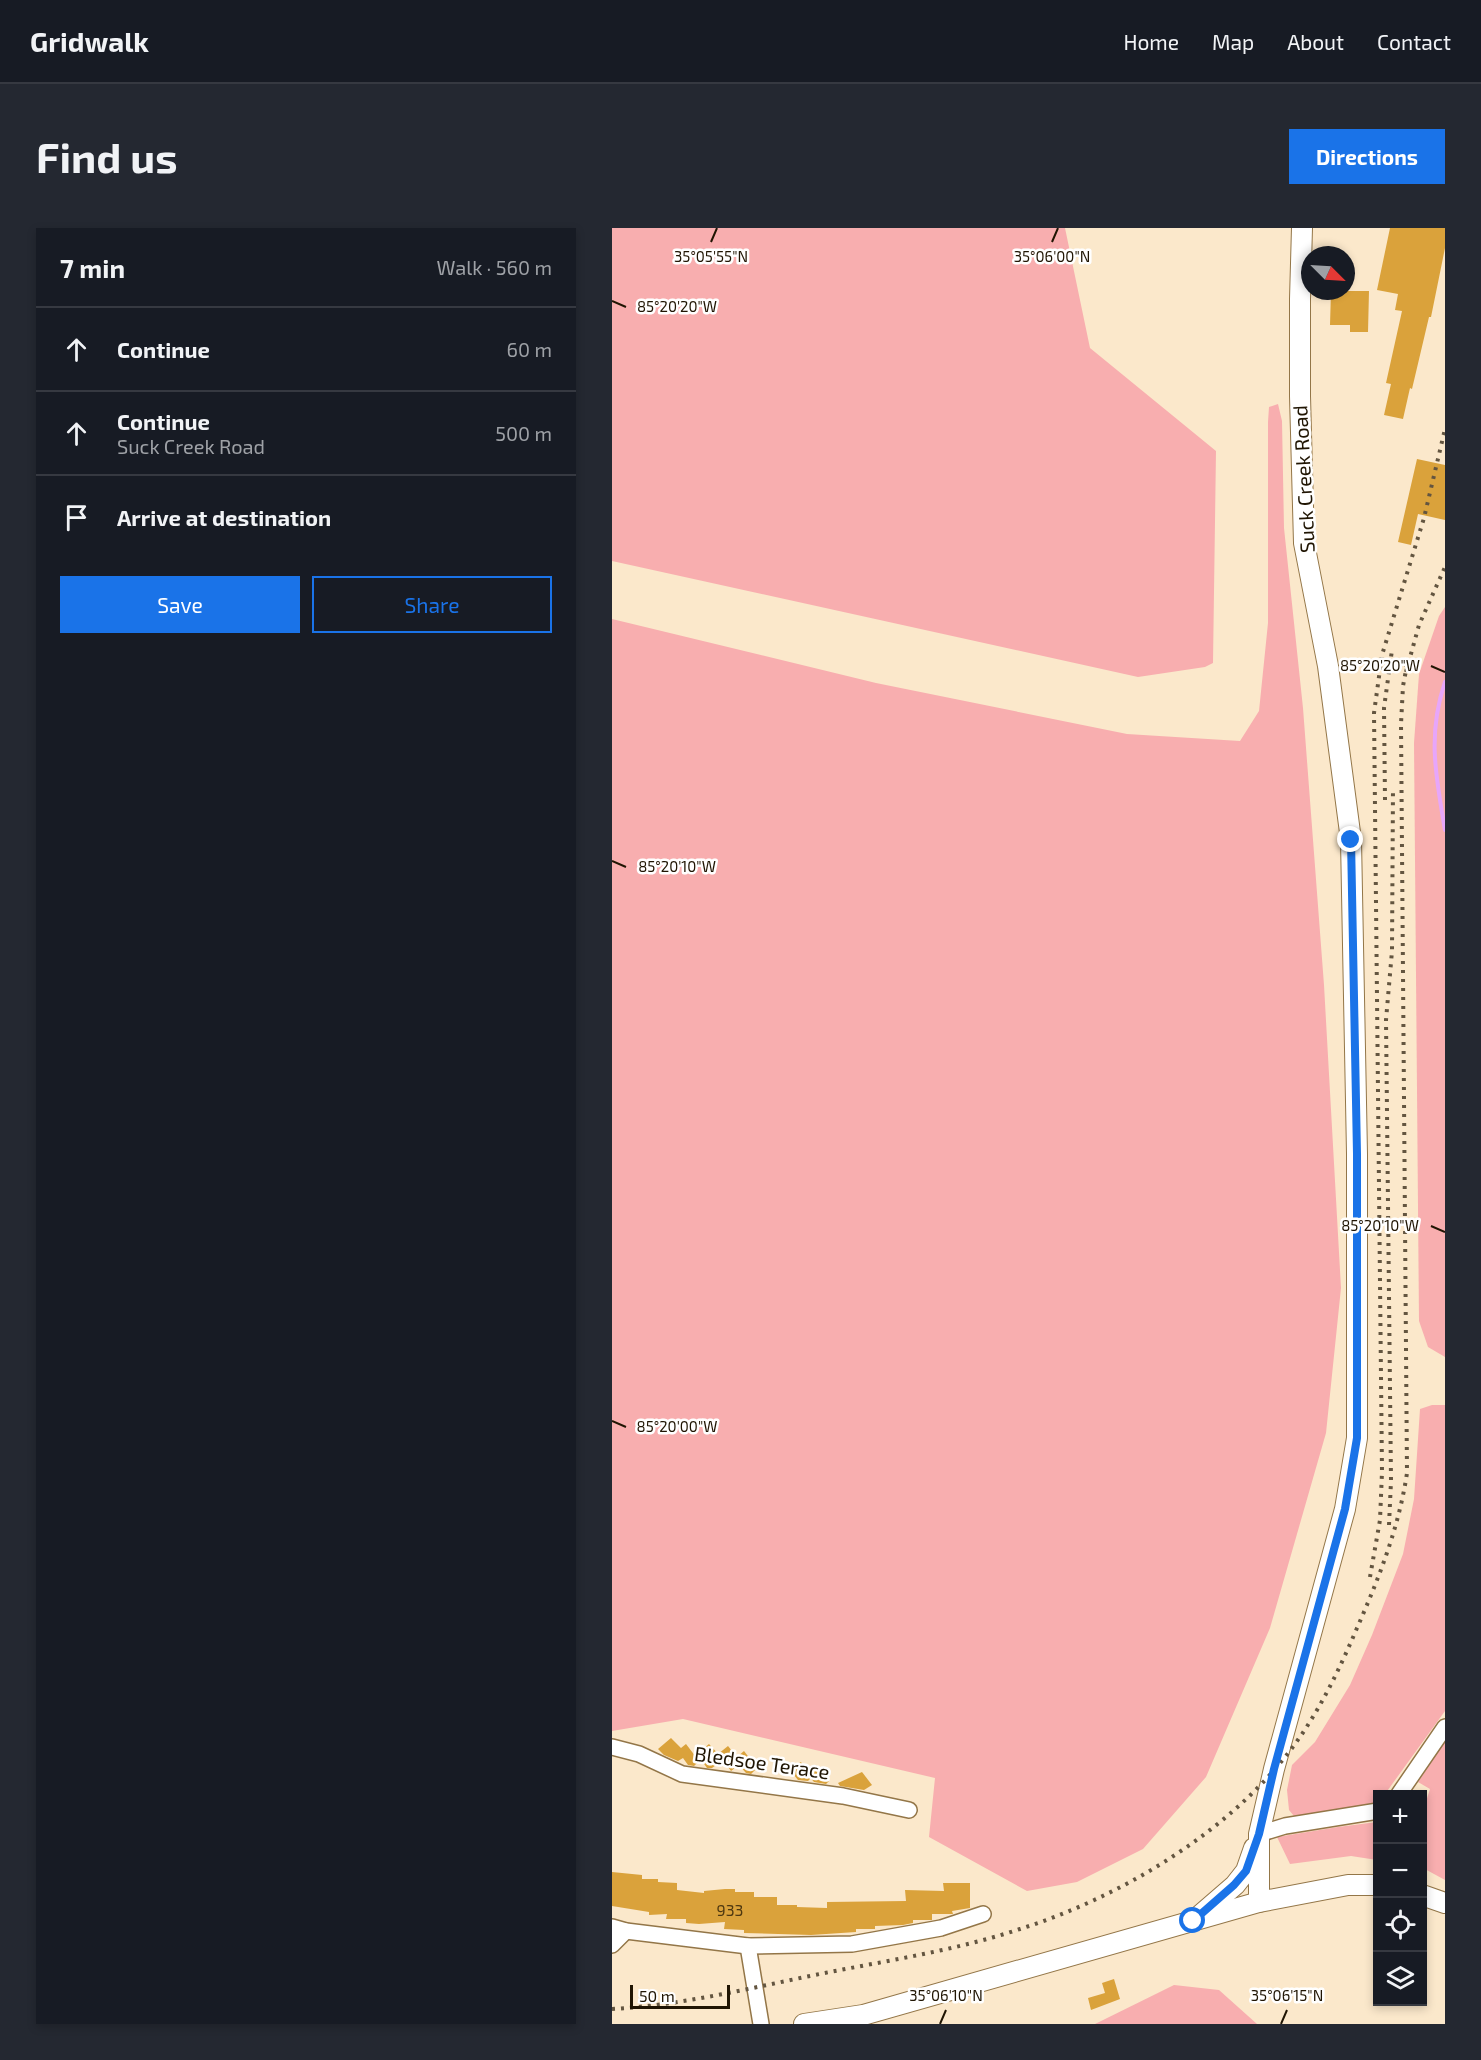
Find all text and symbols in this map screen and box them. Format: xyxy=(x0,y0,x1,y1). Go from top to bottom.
text: Gridwalk xyxy=(30,24,149,58)
text: Home xyxy=(1123,29,1179,54)
text: Map xyxy=(1212,29,1254,54)
text: About xyxy=(1287,29,1344,54)
text: Contact xyxy=(1377,29,1451,54)
button: Directions xyxy=(1289,129,1445,184)
text: Find us xyxy=(36,131,178,181)
north arrow xyxy=(1301,246,1355,300)
text: 35°05'55"N xyxy=(674,247,748,265)
text: 35°06'00"N xyxy=(1014,247,1090,265)
text: 7 min xyxy=(60,252,125,283)
text: Walk · 560 m xyxy=(437,255,552,279)
text: 85°20'20"W xyxy=(637,297,717,315)
icon: ahead xyxy=(60,333,93,366)
text: Continue xyxy=(117,336,210,362)
text: 60 m xyxy=(507,337,552,361)
street label: Suck Creek Road xyxy=(1287,405,1319,554)
text: Continue xyxy=(117,408,210,434)
icon: ahead xyxy=(60,417,93,450)
text: 500 m xyxy=(495,421,552,445)
text: Suck Creek Road xyxy=(117,434,265,458)
icon: arrive xyxy=(60,501,93,534)
text: Arrive at destination xyxy=(117,504,331,530)
button: Save xyxy=(60,576,300,633)
button: Share xyxy=(312,576,552,633)
text: 85°20'20"W xyxy=(1340,656,1420,674)
route end xyxy=(1337,826,1363,852)
text: 85°20'10"W xyxy=(638,857,716,875)
text: 85°20'10"W xyxy=(1341,1216,1419,1234)
text: 85°20'00"W xyxy=(637,1417,717,1435)
street label: Bledsoe Terace xyxy=(693,1741,831,1783)
map controls xyxy=(1373,1790,1427,2006)
button: + xyxy=(1373,1790,1427,1844)
button: − xyxy=(1373,1844,1427,1898)
button: locate xyxy=(1373,1898,1427,1952)
house number: 933 xyxy=(717,1900,743,1919)
route start xyxy=(1179,1907,1205,1933)
button: layers xyxy=(1373,1952,1427,2006)
scale bar xyxy=(630,1982,730,2010)
text: 50 m xyxy=(639,1986,675,2005)
text: 35°06'10"N xyxy=(909,1986,983,2004)
text: 35°06'15"N xyxy=(1251,1986,1323,2004)

